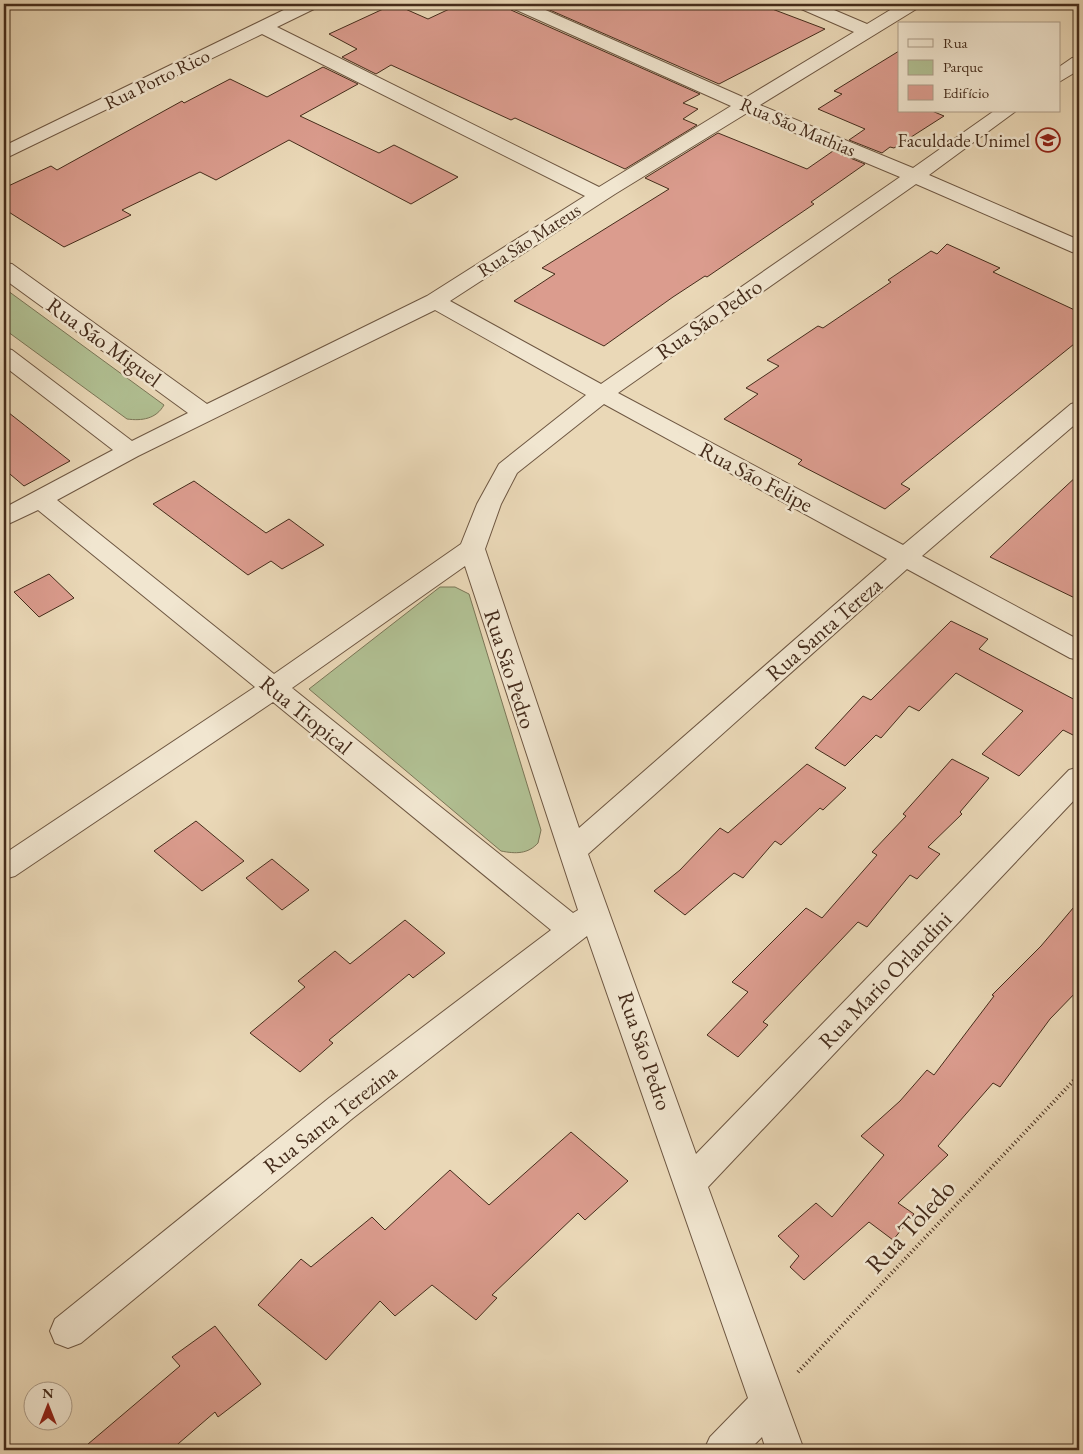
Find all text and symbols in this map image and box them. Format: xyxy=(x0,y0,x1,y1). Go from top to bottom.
legend xyxy=(898,22,1060,112)
text: Rua xyxy=(943,33,968,52)
street label: Rua Porto Rico xyxy=(100,43,214,115)
text: Parque xyxy=(943,57,983,76)
text: Edifício xyxy=(943,83,989,102)
street label: Rua São Mathias xyxy=(736,91,860,163)
school or university icon: Faculdade Unimel xyxy=(1035,127,1061,153)
place label: Faculdade Unimel xyxy=(897,128,1030,153)
street label: Rua São Mateus xyxy=(473,197,585,283)
street label: Rua São Pedro xyxy=(650,272,768,366)
street label: Rua São Miguel xyxy=(41,291,167,393)
street label: Rua São Felipe xyxy=(694,435,818,519)
street label: Rua Santa Tereza xyxy=(760,570,888,688)
street label: Rua São Pedro xyxy=(477,606,543,732)
street label: Rua Tropical xyxy=(254,669,358,761)
street label: Rua Mario Orlandini xyxy=(812,905,958,1055)
street label: Rua São Pedro xyxy=(611,988,679,1114)
street label: Rua Santa Terezina xyxy=(257,1058,403,1180)
street label: Rua Toledo xyxy=(858,1172,962,1280)
north arrow xyxy=(22,1382,72,1432)
text: N xyxy=(42,1384,54,1402)

